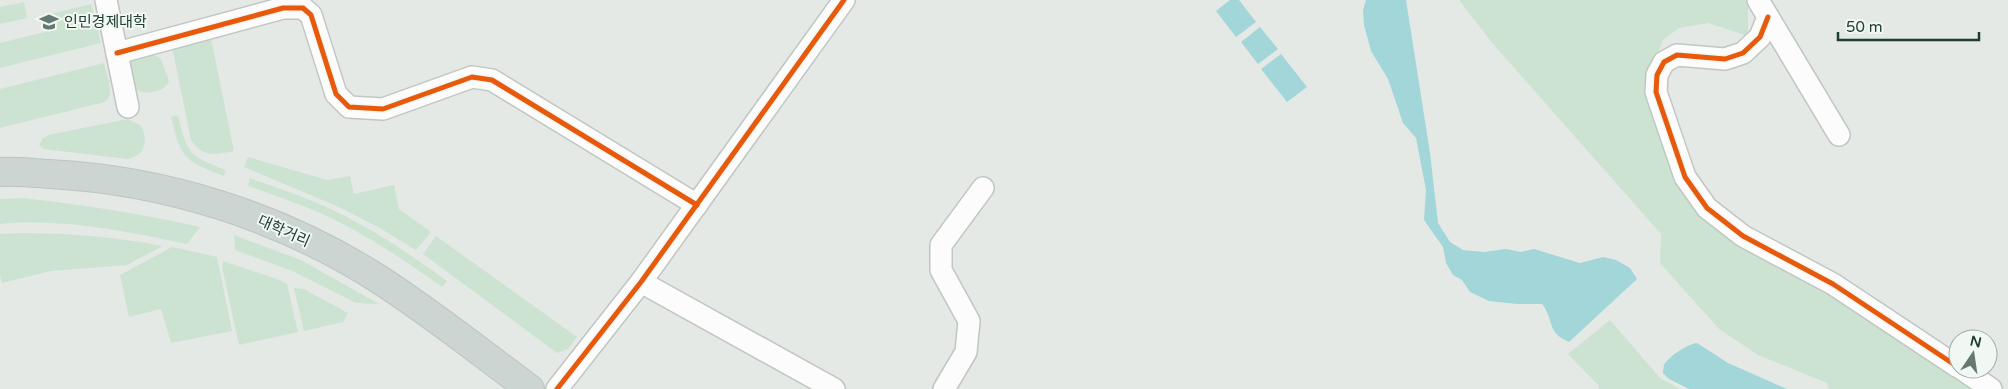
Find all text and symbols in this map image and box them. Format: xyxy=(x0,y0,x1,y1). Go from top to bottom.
scale bar xyxy=(1838,10,1979,42)
school or university icon: 인민경제대학 xyxy=(38,11,60,33)
place label: 인민경제대학 xyxy=(64,13,147,31)
text: 50 m xyxy=(1846,18,1883,36)
street label: 대학거리 xyxy=(255,212,313,250)
north arrow xyxy=(1948,329,1998,379)
text: N xyxy=(1968,332,1983,351)

